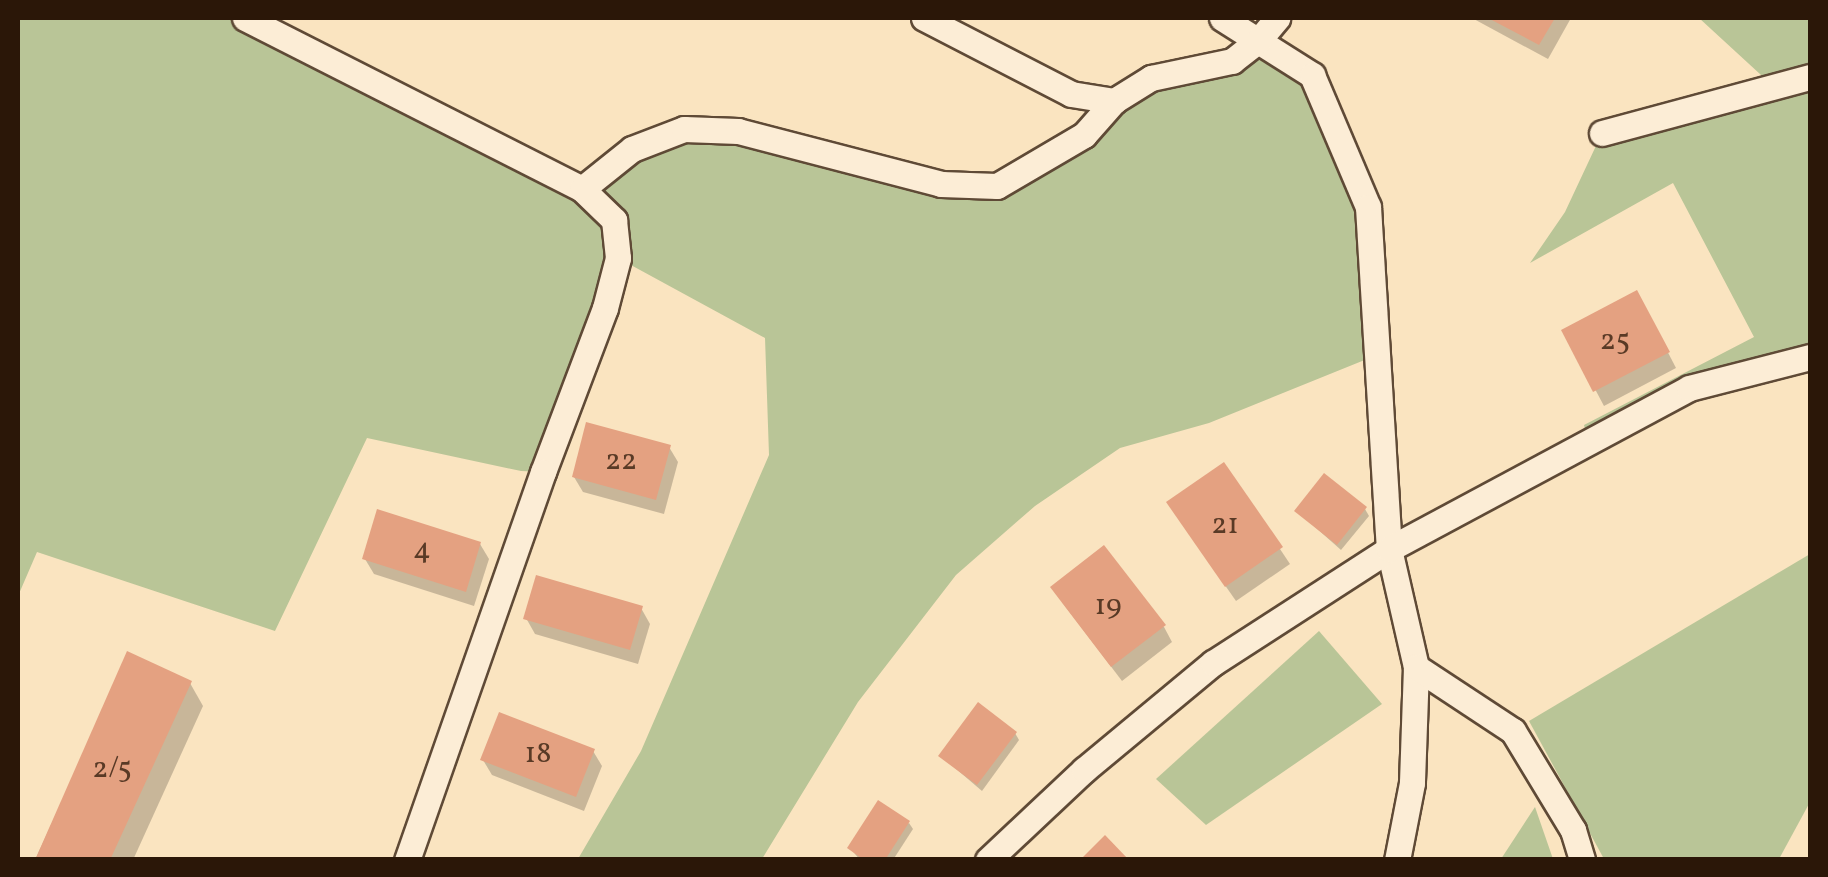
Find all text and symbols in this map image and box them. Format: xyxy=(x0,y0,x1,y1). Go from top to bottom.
house number: 25 xyxy=(1600,323,1630,359)
house number: 22 xyxy=(605,443,637,479)
house number: 21 xyxy=(1211,507,1239,543)
house number: 4 xyxy=(413,532,431,568)
house number: 19 xyxy=(1094,588,1122,624)
house number: 18 xyxy=(525,736,551,772)
house number: 2/5 xyxy=(92,751,132,787)

